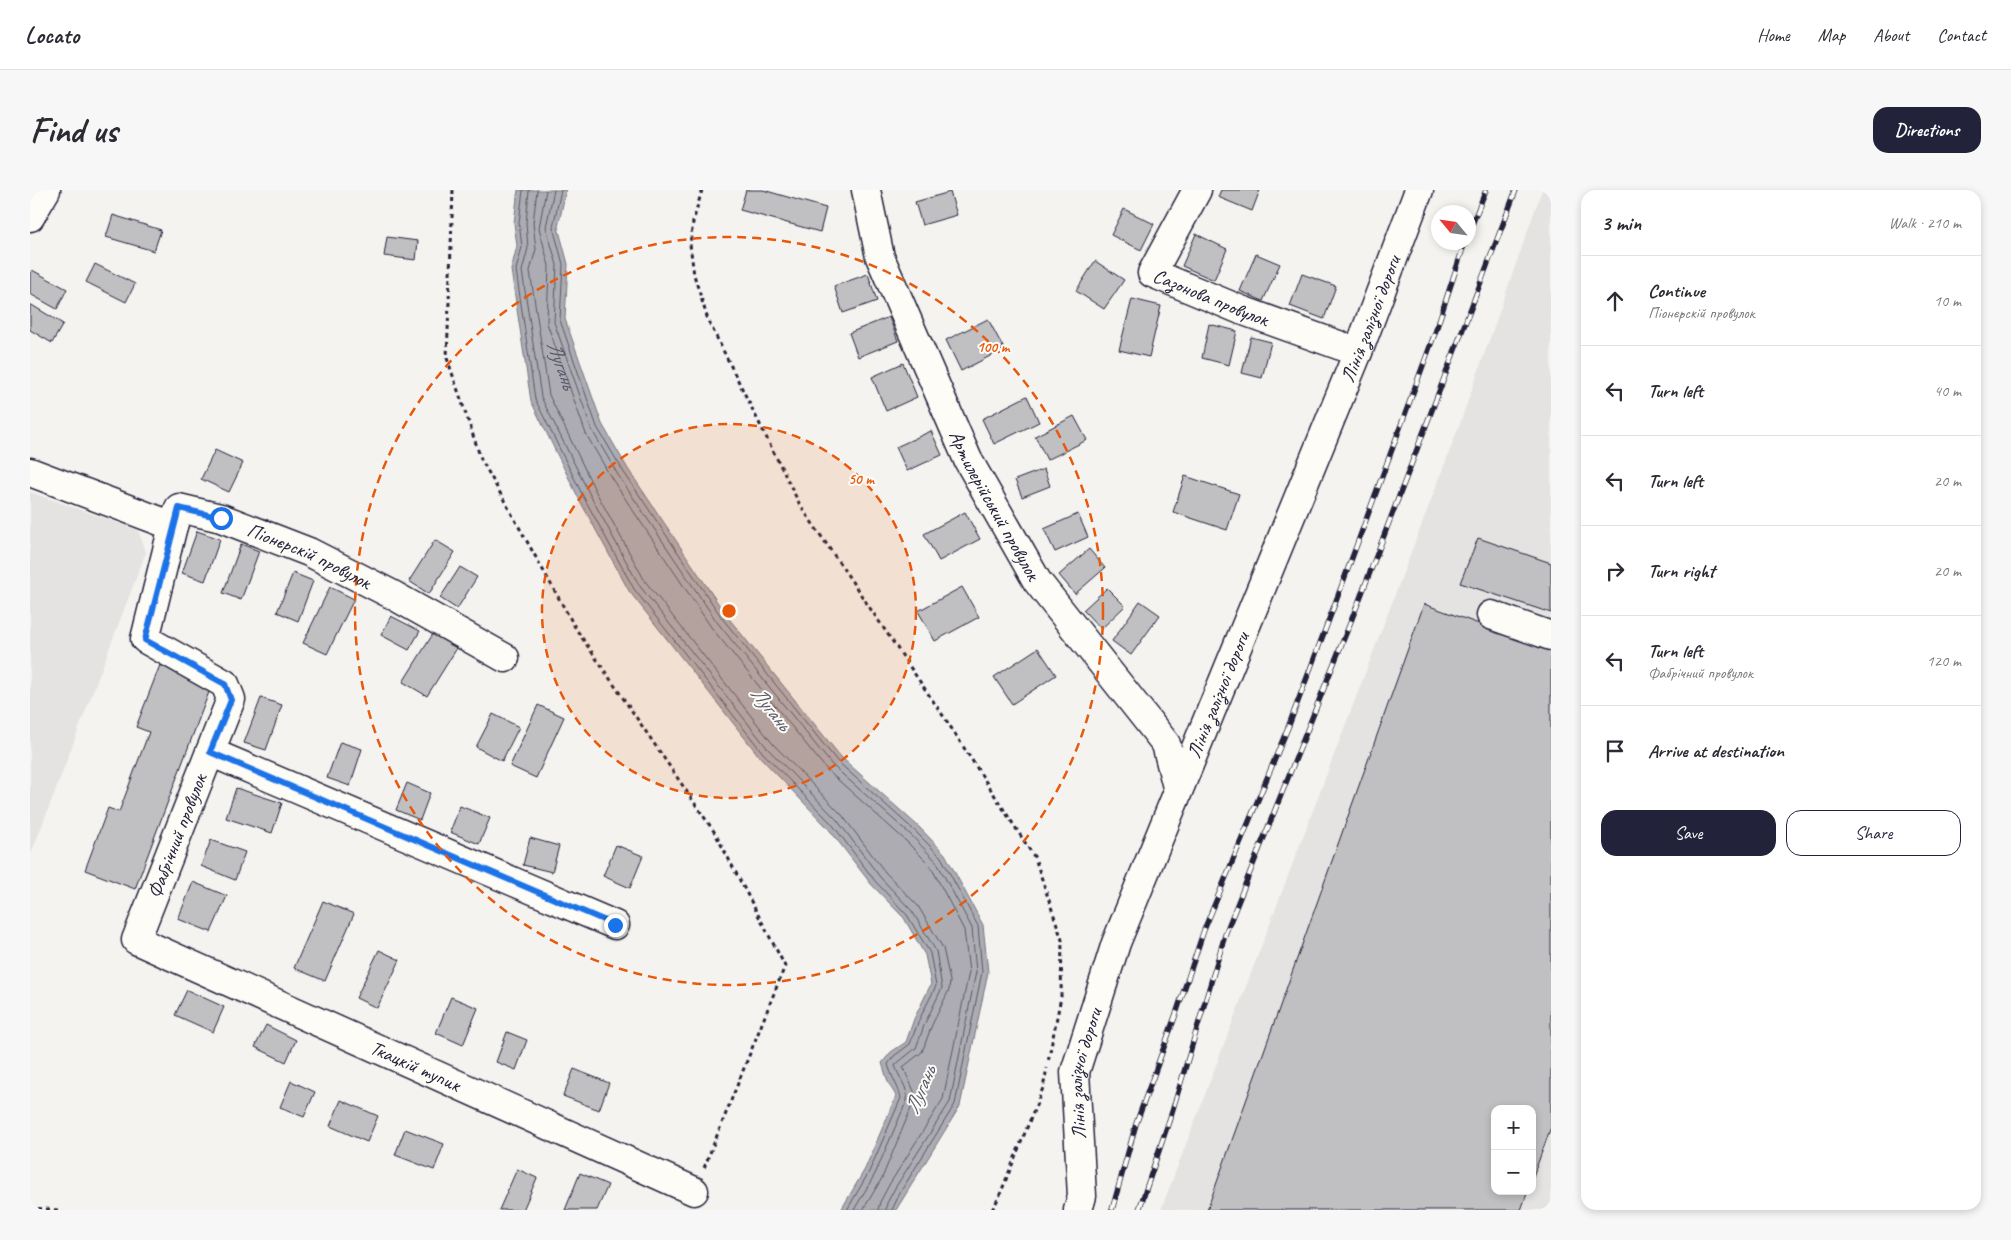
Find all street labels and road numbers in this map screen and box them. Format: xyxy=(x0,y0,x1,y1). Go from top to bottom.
street label: Лінія залізної дороги xyxy=(1335,250,1406,386)
street label: Сазонова провулок xyxy=(1149,262,1274,332)
street label: Артилерійський провулок xyxy=(944,426,1047,586)
street label: Піонєрскій провулок xyxy=(244,517,377,595)
street label: Лінія залізної дороги xyxy=(1181,627,1255,762)
street label: Фабрічний провулок xyxy=(142,769,213,902)
street label: Лінія залізної дороги xyxy=(1062,1004,1107,1140)
street label: Ткацкій тупик xyxy=(367,1035,466,1098)

